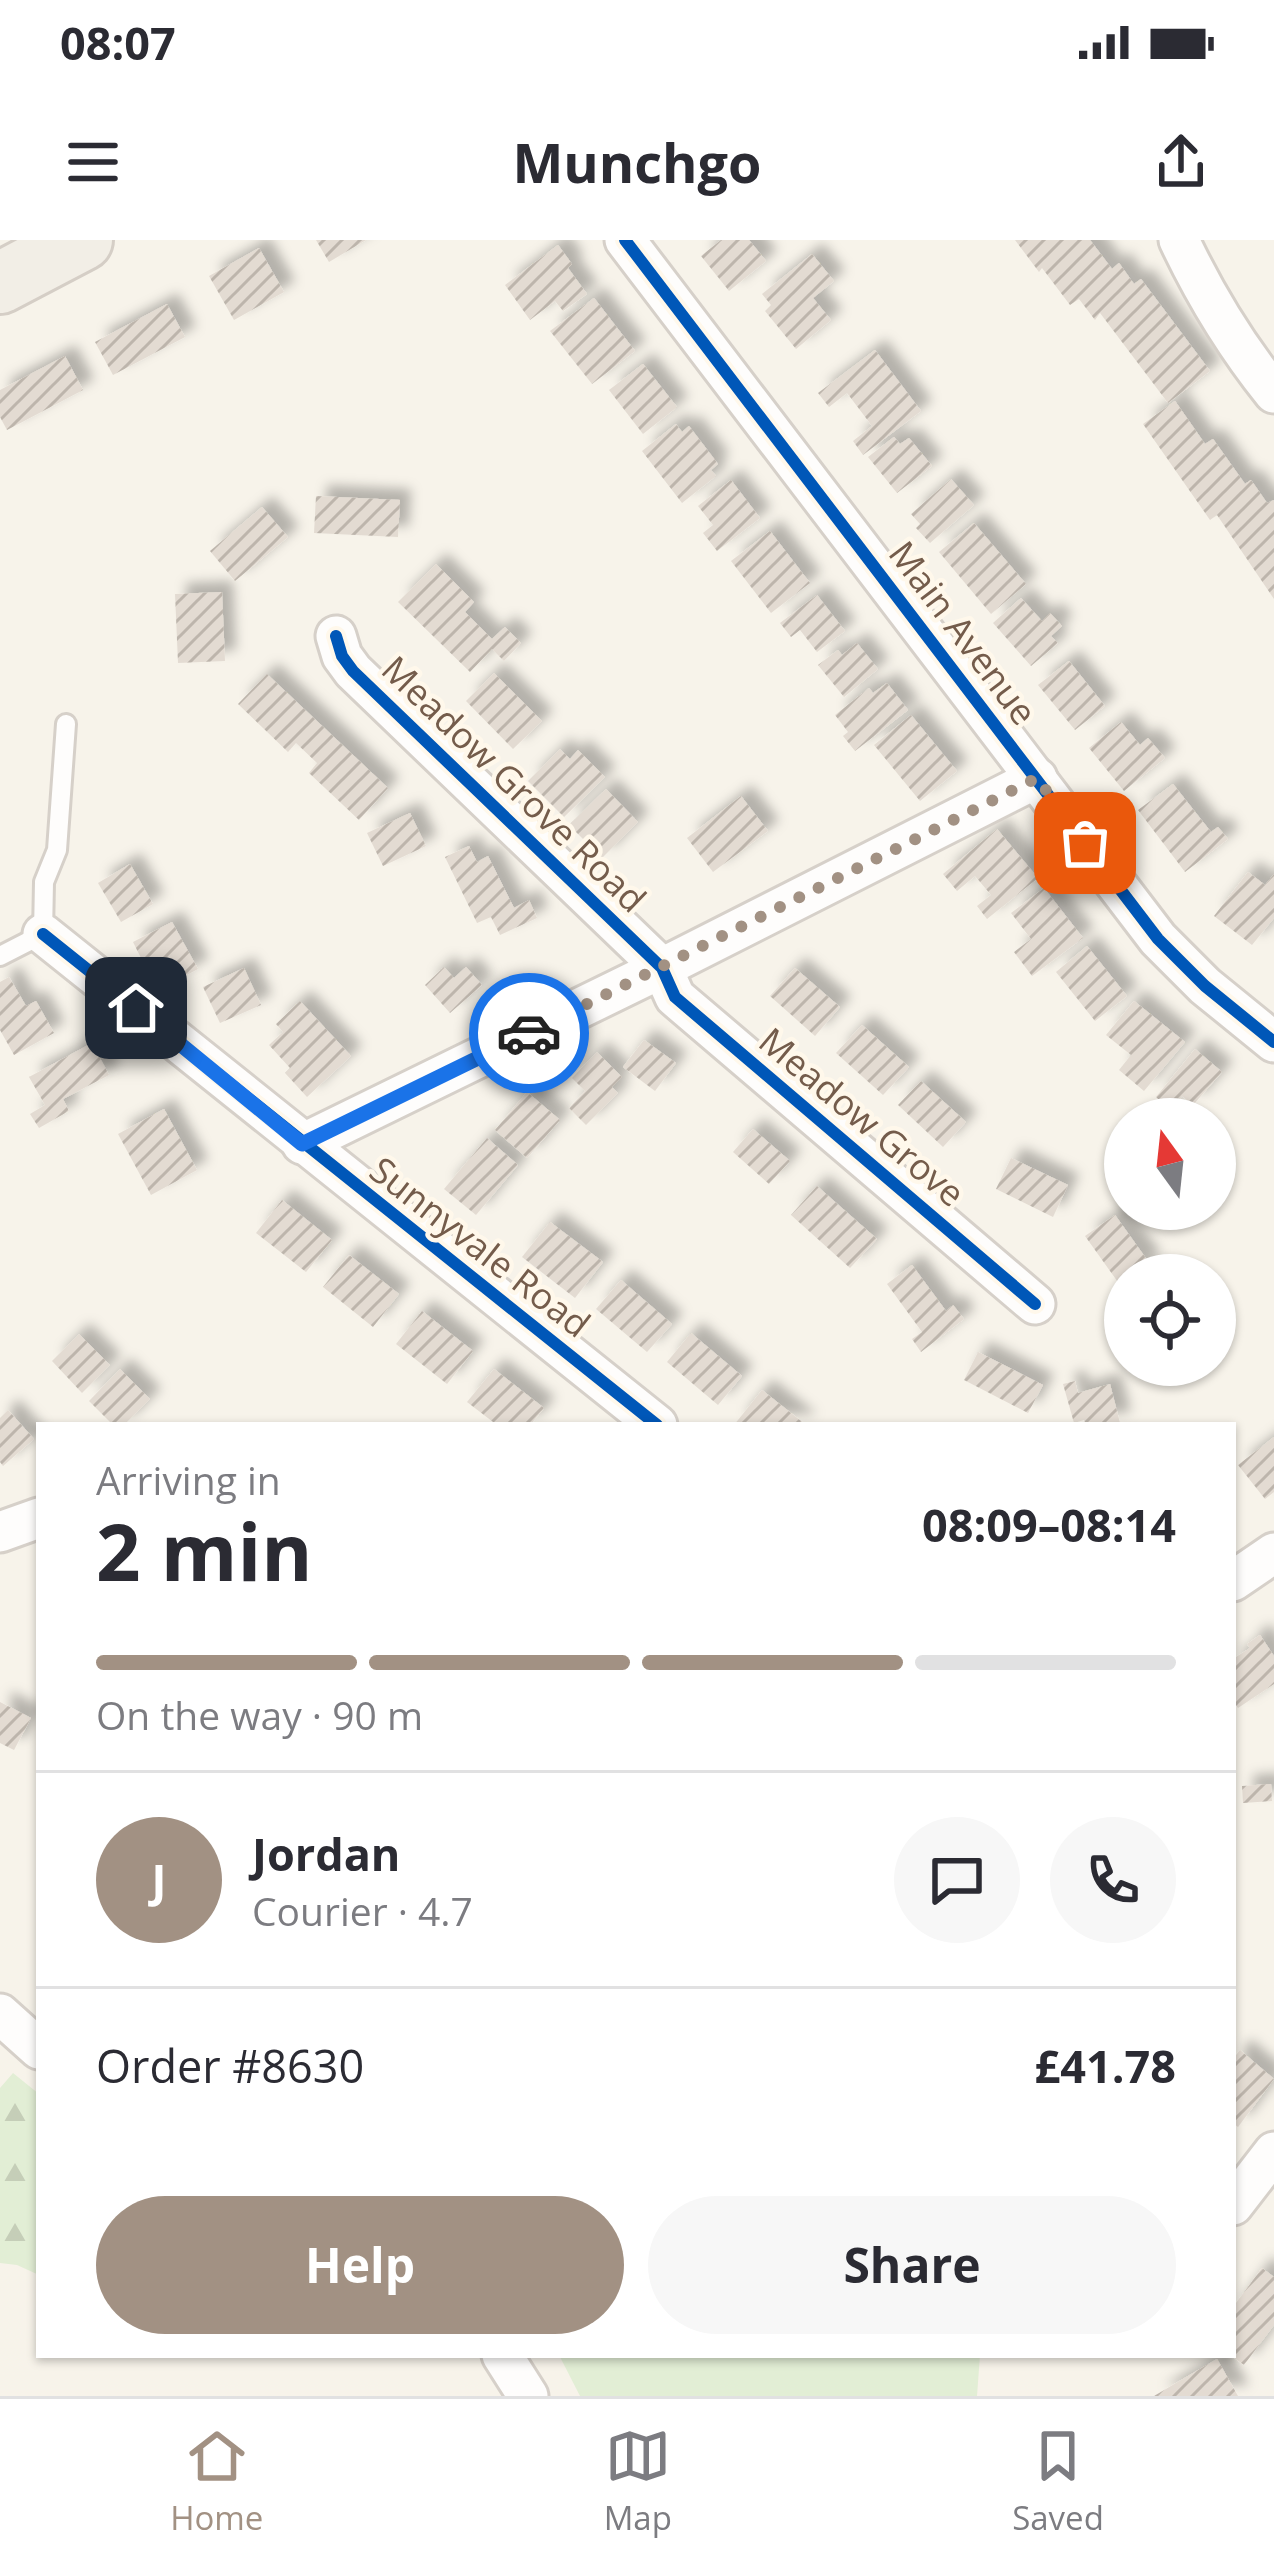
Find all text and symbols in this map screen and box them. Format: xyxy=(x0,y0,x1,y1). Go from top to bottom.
text: 08:07 xyxy=(60,12,176,73)
text: Munchgo xyxy=(512,125,762,199)
icon: menu xyxy=(60,129,126,195)
icon: share xyxy=(1148,129,1214,195)
street label: Main Avenue xyxy=(878,531,1049,735)
street label: Meadow Grove Road xyxy=(372,645,657,923)
pin xyxy=(1034,792,1136,894)
icon: bag xyxy=(1052,810,1118,876)
pin xyxy=(85,957,187,1059)
courier xyxy=(469,973,589,1093)
icon: home xyxy=(103,975,169,1041)
icon: car xyxy=(496,1000,562,1066)
street label: Meadow Grove xyxy=(749,1016,975,1217)
north arrow xyxy=(1104,1098,1236,1230)
map controls xyxy=(1104,1098,1236,1386)
street label: Sunnyvale Road xyxy=(360,1145,600,1348)
button: locate xyxy=(1104,1254,1236,1386)
text: Arriving in xyxy=(96,1453,281,1506)
text: 08:09–08:14 xyxy=(922,1494,1176,1555)
text: 2 min xyxy=(96,1498,313,1604)
text: On the way · 90 m xyxy=(96,1688,423,1741)
button: chat xyxy=(894,1817,1020,1943)
button: phone xyxy=(1050,1817,1176,1943)
text: Jordan xyxy=(252,1823,400,1884)
text: J xyxy=(152,1849,166,1910)
text: Courier · 4.7 xyxy=(252,1884,473,1937)
text: Order #8630 xyxy=(96,2035,364,2096)
text: £41.78 xyxy=(1035,2035,1176,2096)
button: Help xyxy=(96,2196,624,2334)
button: Share xyxy=(648,2196,1176,2334)
tab: Home xyxy=(170,2423,263,2540)
tab: Map xyxy=(604,2423,672,2540)
tab: Saved xyxy=(1012,2423,1104,2540)

